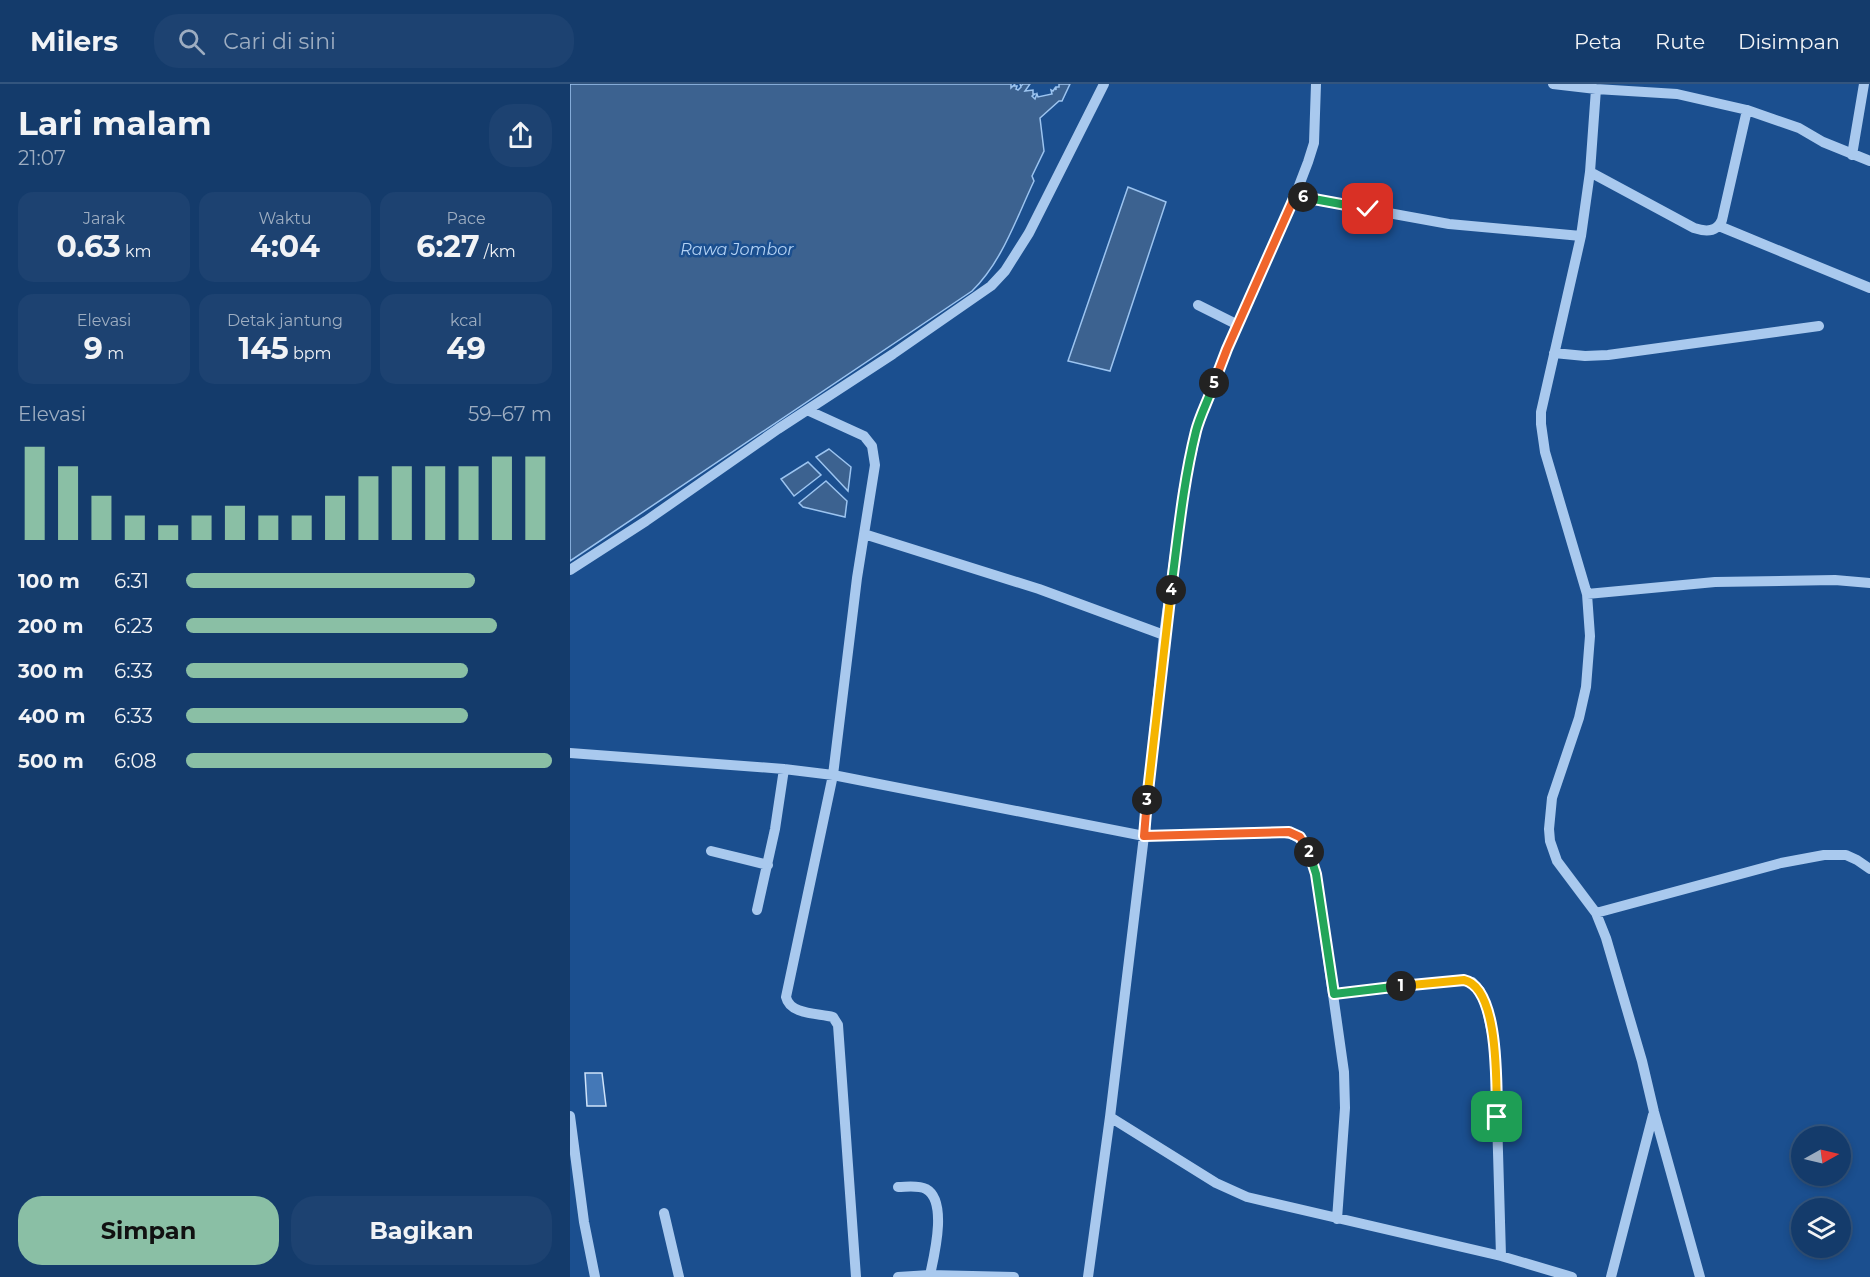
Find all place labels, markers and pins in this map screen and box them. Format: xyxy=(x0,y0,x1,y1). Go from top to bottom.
pin: 6 xyxy=(1288,182,1318,212)
pin xyxy=(1342,183,1393,234)
pin: 5 xyxy=(1199,368,1229,398)
pin: 4 xyxy=(1156,575,1186,605)
pin: 3 xyxy=(1132,785,1162,815)
pin: 2 xyxy=(1294,837,1324,867)
pin: 1 xyxy=(1386,971,1416,1001)
pin xyxy=(1471,1091,1522,1142)

